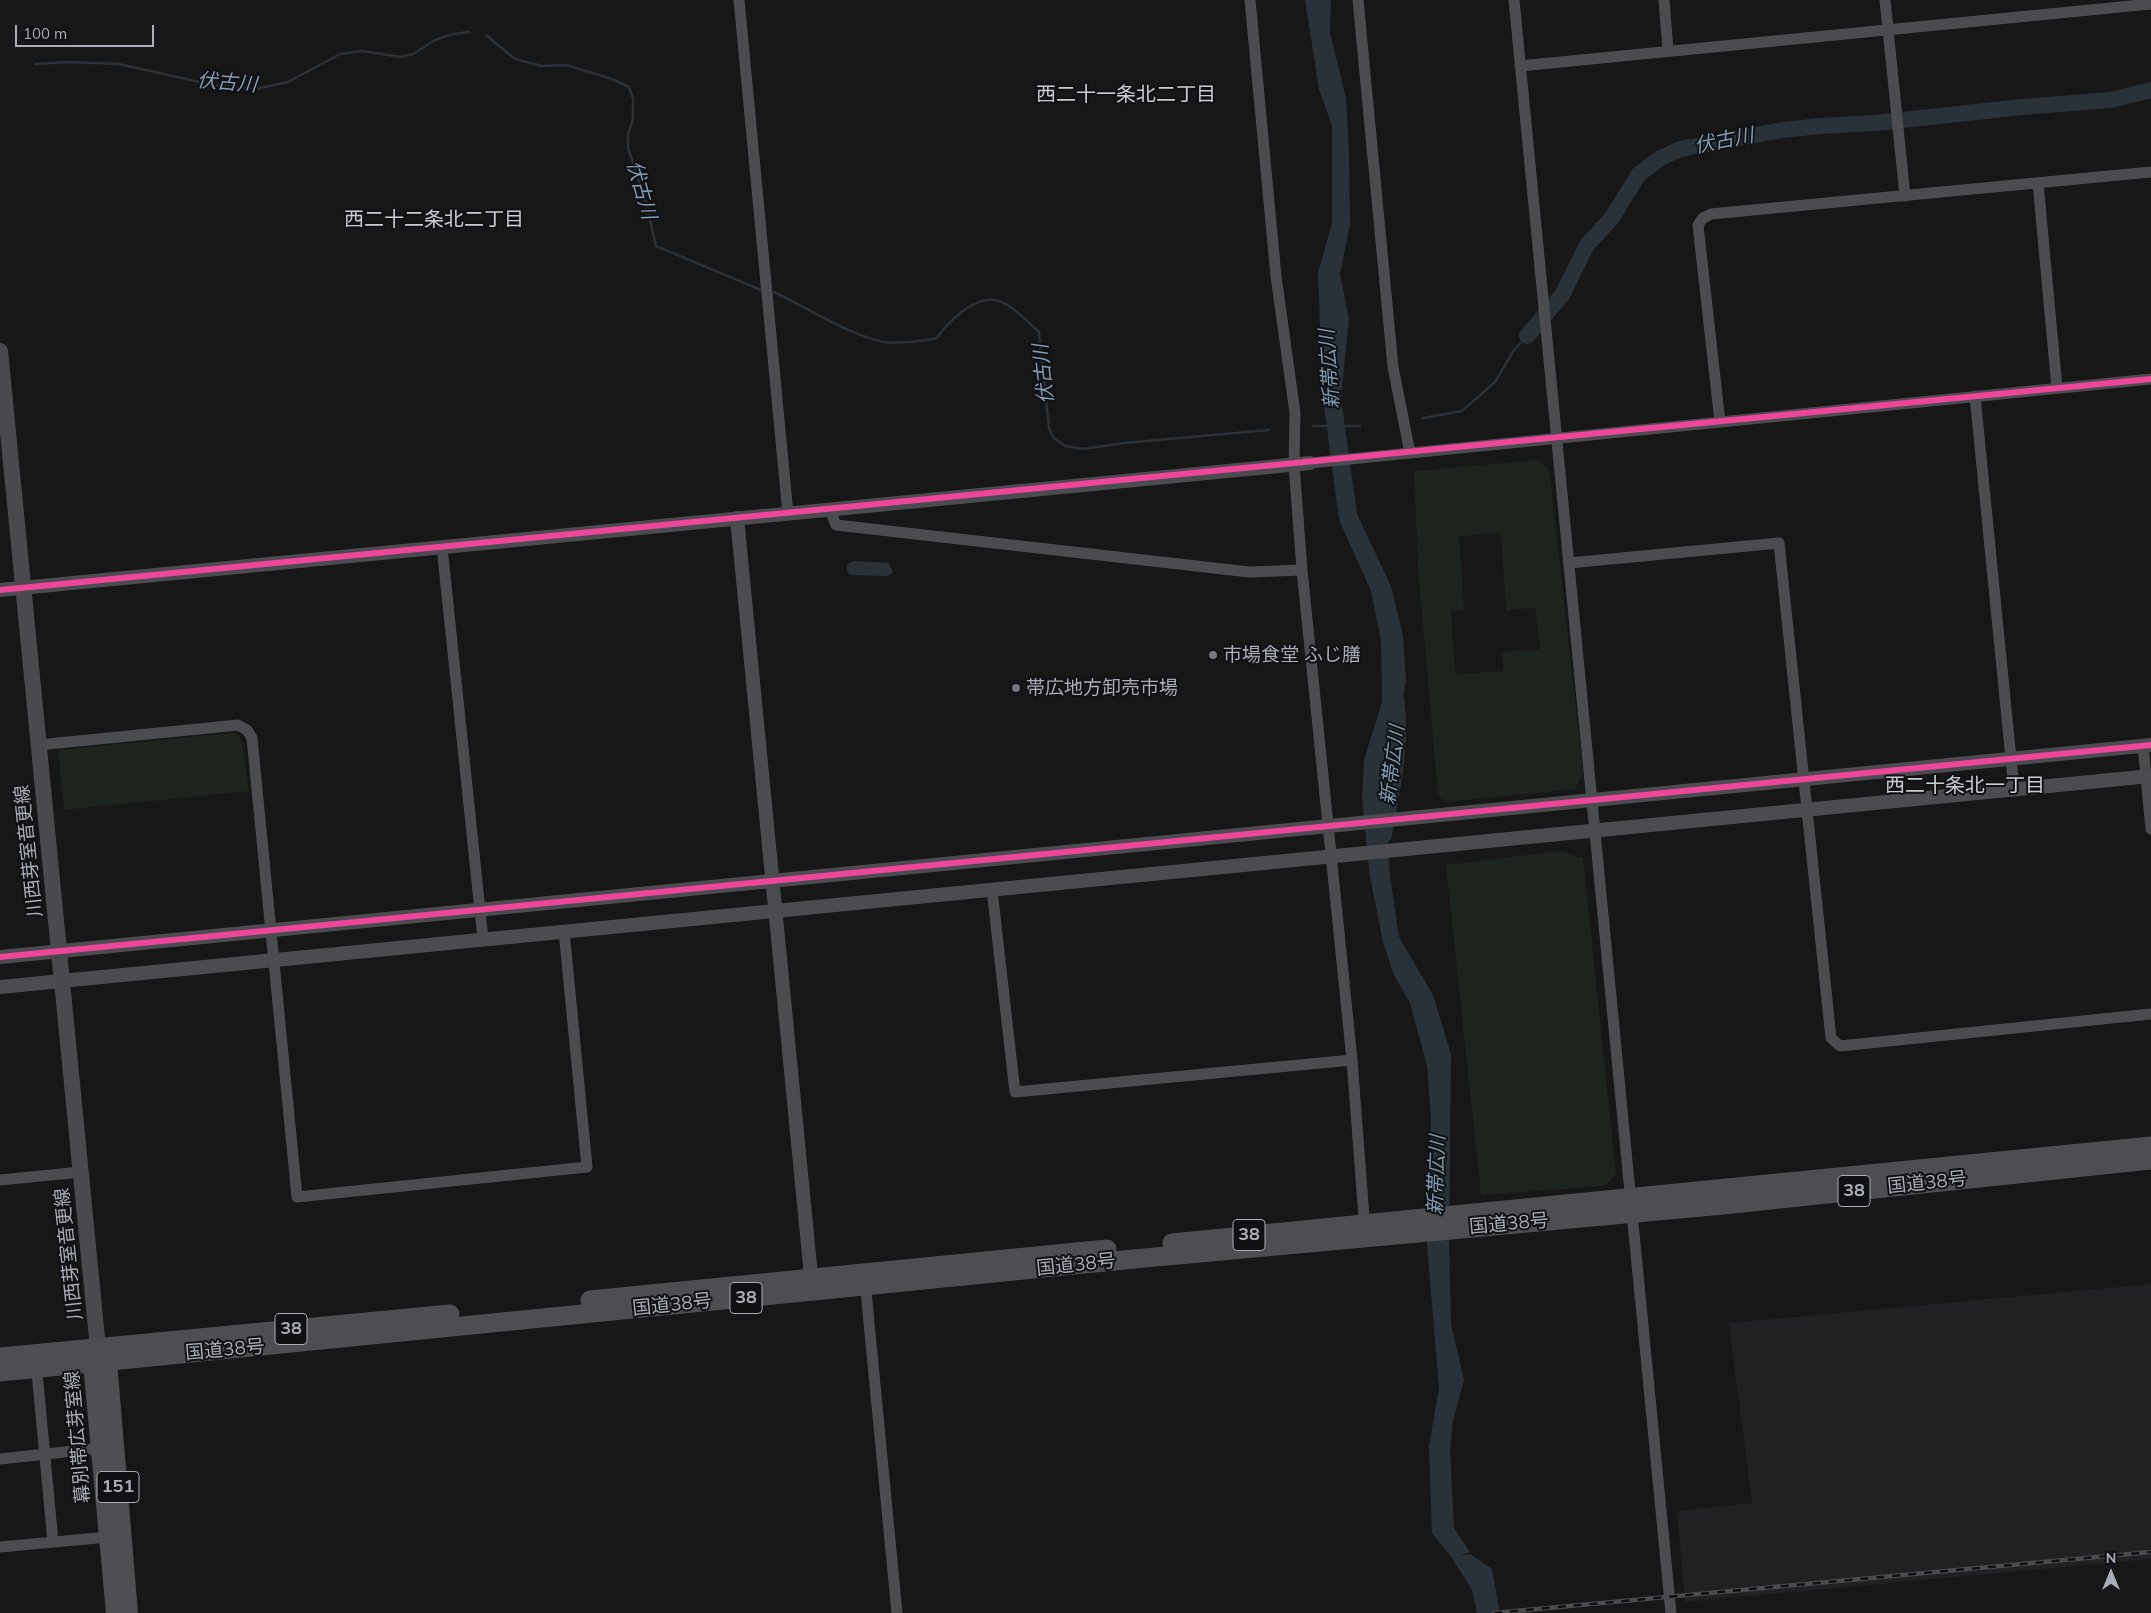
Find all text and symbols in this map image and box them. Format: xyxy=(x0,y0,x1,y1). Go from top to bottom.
scale bar xyxy=(18,15,156,47)
text: 100 m xyxy=(23,24,67,43)
water label: 伏古川 xyxy=(196,68,258,98)
district label: 西二十一条北二丁目 xyxy=(1036,83,1216,107)
water label: 伏古川 xyxy=(1692,123,1756,159)
water label: 伏古川 xyxy=(621,158,661,222)
district label: 西二十二条北二丁目 xyxy=(344,208,524,232)
water label: 新帯広川 xyxy=(1315,328,1345,410)
water label: 伏古川 xyxy=(1029,343,1059,405)
place label: 市場食堂 ふじ膳 xyxy=(1223,644,1361,666)
marker: 市場食堂 ふじ膳 xyxy=(1207,649,1219,661)
place label: 帯広地方卸売市場 xyxy=(1026,677,1178,699)
marker: 帯広地方卸売市場 xyxy=(1010,682,1022,694)
water label: 新帯広川 xyxy=(1376,724,1410,806)
district label: 西二十条北一丁目 xyxy=(1885,774,2045,798)
street label: 川西芽室音更線 xyxy=(11,784,47,918)
water label: 新帯広川 xyxy=(1424,1135,1450,1215)
street label: 国道38号 xyxy=(1886,1167,1968,1199)
road number: 38 xyxy=(1838,1176,1870,1206)
street label: 川西芽室音更線 xyxy=(51,1187,87,1321)
street label: 国道38号 xyxy=(1468,1209,1550,1239)
road number: 38 xyxy=(1233,1220,1265,1250)
street label: 国道38号 xyxy=(1035,1249,1117,1281)
road number: 38 xyxy=(730,1282,762,1314)
street label: 国道38号 xyxy=(631,1289,713,1321)
road number: 38 xyxy=(275,1314,307,1345)
street label: 国道38号 xyxy=(184,1335,266,1365)
street label: 幕別帯広芽室線 xyxy=(61,1370,95,1504)
road number: 151 xyxy=(97,1471,139,1502)
north arrow xyxy=(2086,1548,2136,1598)
text: N xyxy=(2106,1549,2116,1567)

